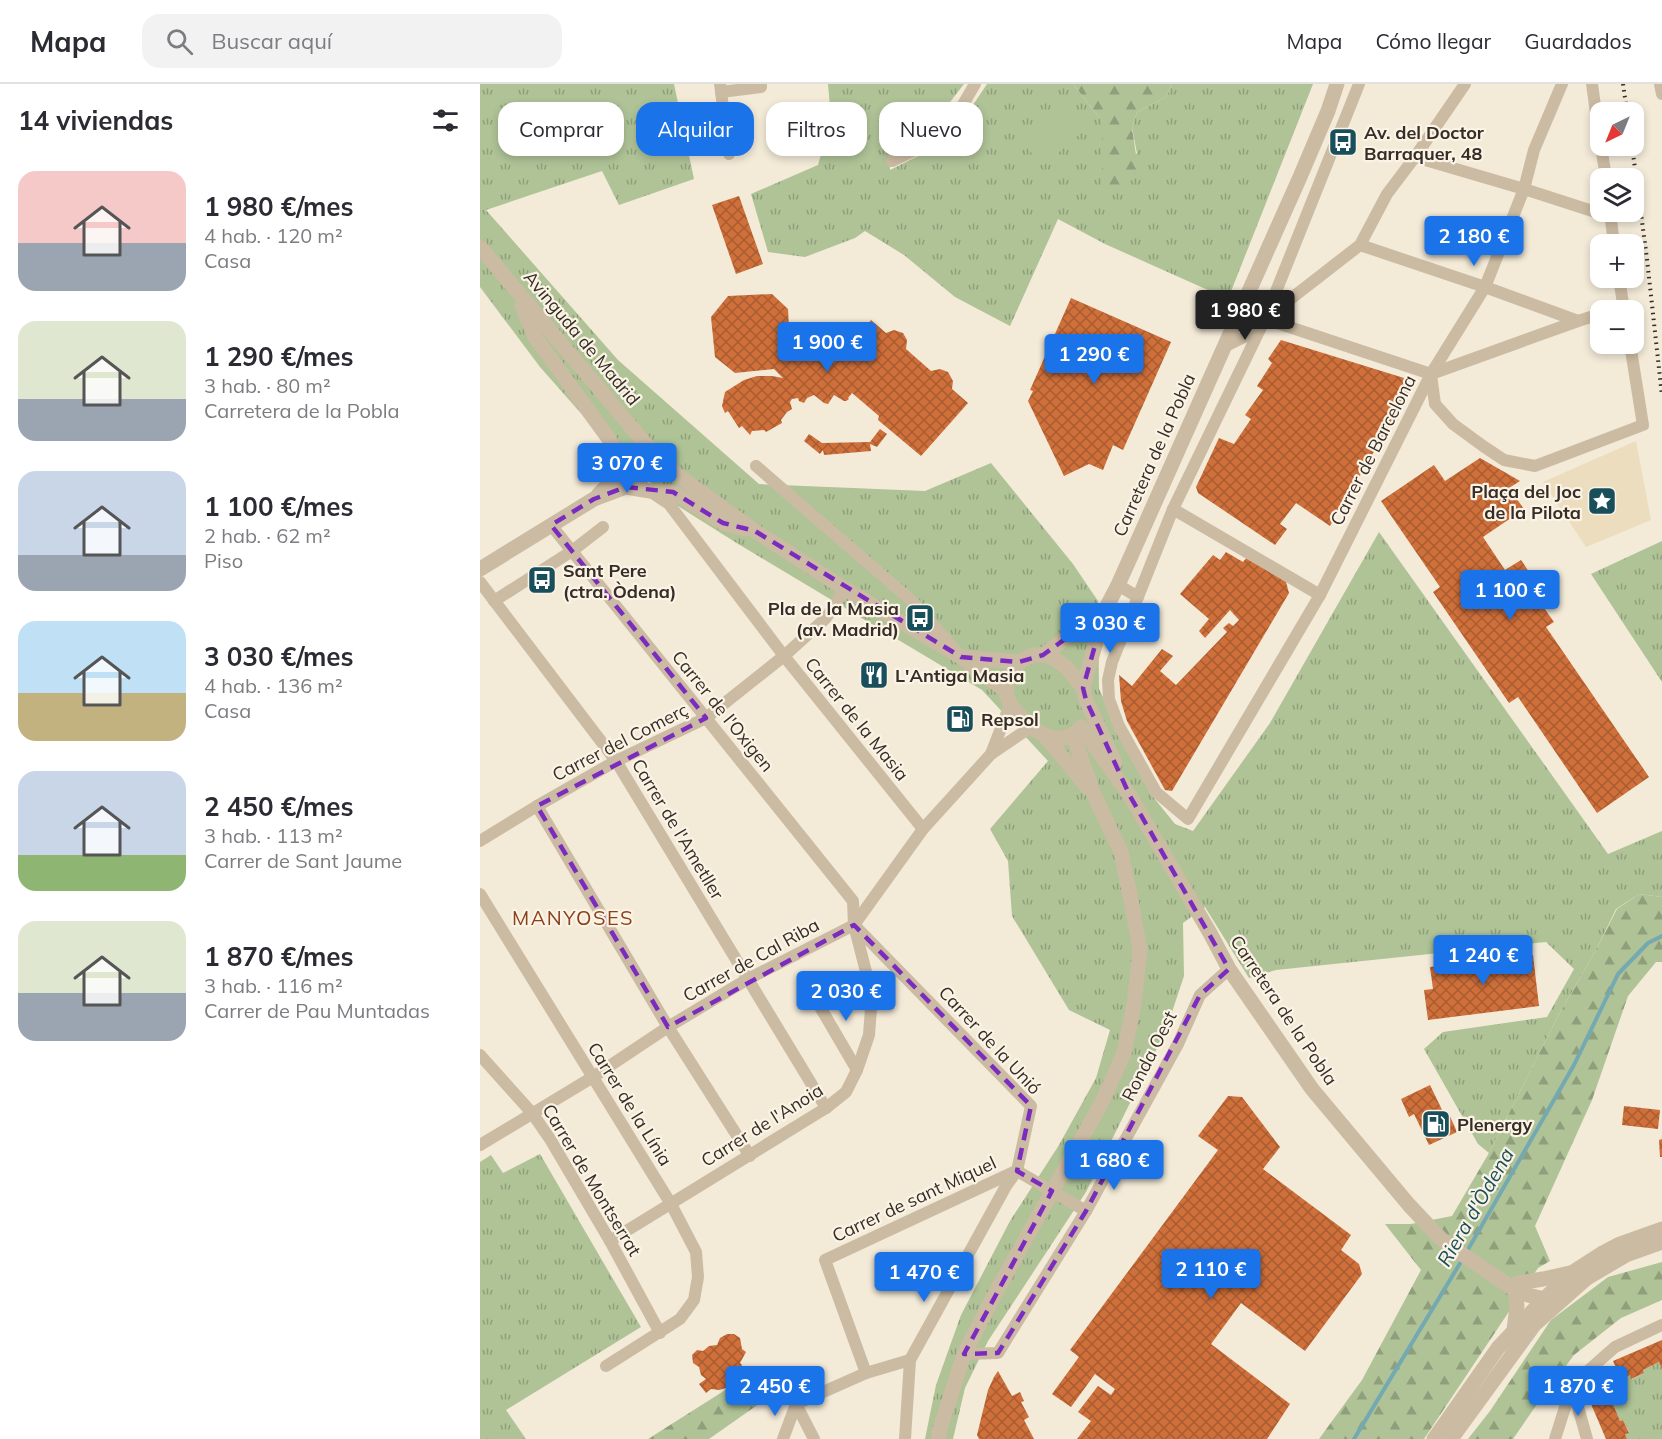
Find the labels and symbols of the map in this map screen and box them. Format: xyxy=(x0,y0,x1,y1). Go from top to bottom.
north arrow xyxy=(1590,102,1644,156)
place label: Av. del Doctor Barraquer, 48 xyxy=(1364,121,1485,165)
bus stop icon: Av. del Doctor Barraquer, 48 xyxy=(1327,126,1359,158)
pin: 2 180 € xyxy=(1419,216,1529,267)
street label: Avinguda de Madrid xyxy=(519,266,645,410)
pin: 1 980 € xyxy=(1190,290,1300,341)
pin: 1 900 € xyxy=(772,322,882,373)
pin: 1 290 € xyxy=(1039,334,1149,385)
street label: Carretera de la Pobla xyxy=(1108,370,1200,540)
street label: Carrer de Barcelona xyxy=(1325,371,1421,529)
pin: 3 070 € xyxy=(572,443,682,494)
place label: Plaça del Joc de la Pilota xyxy=(1471,480,1581,524)
place icon: Plaça del Joc de la Pilota xyxy=(1586,485,1618,517)
place label: Sant Pere (ctra. Òdena) xyxy=(563,559,676,603)
bus stop icon: Sant Pere (ctra. Òdena) xyxy=(526,564,558,596)
pin: 1 100 € xyxy=(1455,570,1565,621)
place label: Pla de la Masia (av. Madrid) xyxy=(768,597,899,641)
bus stop icon: Pla de la Masia (av. Madrid) xyxy=(904,602,936,634)
pin: 3 030 € xyxy=(1055,603,1165,654)
street label: Carrer de l'Oxigen xyxy=(667,646,779,776)
street label: Carrer de la Masia xyxy=(800,653,914,785)
restaurant icon: L'Antiga Masia xyxy=(858,659,890,691)
place label: L'Antiga Masia xyxy=(895,664,1024,687)
street label: Carrer del Comerç xyxy=(548,698,692,786)
fuel station icon: Repsol xyxy=(944,703,976,735)
place label: Repsol xyxy=(981,708,1039,731)
street label: Carrer de l'Ametller xyxy=(627,754,729,904)
district label: MANYOSES xyxy=(512,905,634,930)
street label: Carrer de Cal Riba xyxy=(679,913,823,1007)
street label: Carretera de la Pobla xyxy=(1225,931,1343,1089)
pin: 1 240 € xyxy=(1428,935,1538,986)
pin: 2 030 € xyxy=(791,971,901,1022)
street label: Carrer de la Unió xyxy=(934,981,1046,1099)
street label: Ronda Oest xyxy=(1116,1007,1182,1105)
street label: Carrer de la Línia xyxy=(583,1038,677,1170)
street label: Carrer de l'Anoia xyxy=(697,1078,827,1172)
street label: Carrer de Montserrat xyxy=(537,1100,647,1260)
fuel station icon: Plenergy xyxy=(1420,1108,1452,1140)
place label: Plenergy xyxy=(1457,1113,1532,1136)
pin: 1 680 € xyxy=(1059,1140,1169,1191)
water label: Riera d'Òdena xyxy=(1431,1143,1519,1271)
street label: Carrer de sant Miquel xyxy=(828,1151,1000,1247)
pin: 2 110 € xyxy=(1156,1249,1266,1300)
pin: 1 470 € xyxy=(869,1252,979,1303)
pin: 2 450 € xyxy=(720,1366,830,1417)
pin: 1 870 € xyxy=(1523,1366,1633,1417)

